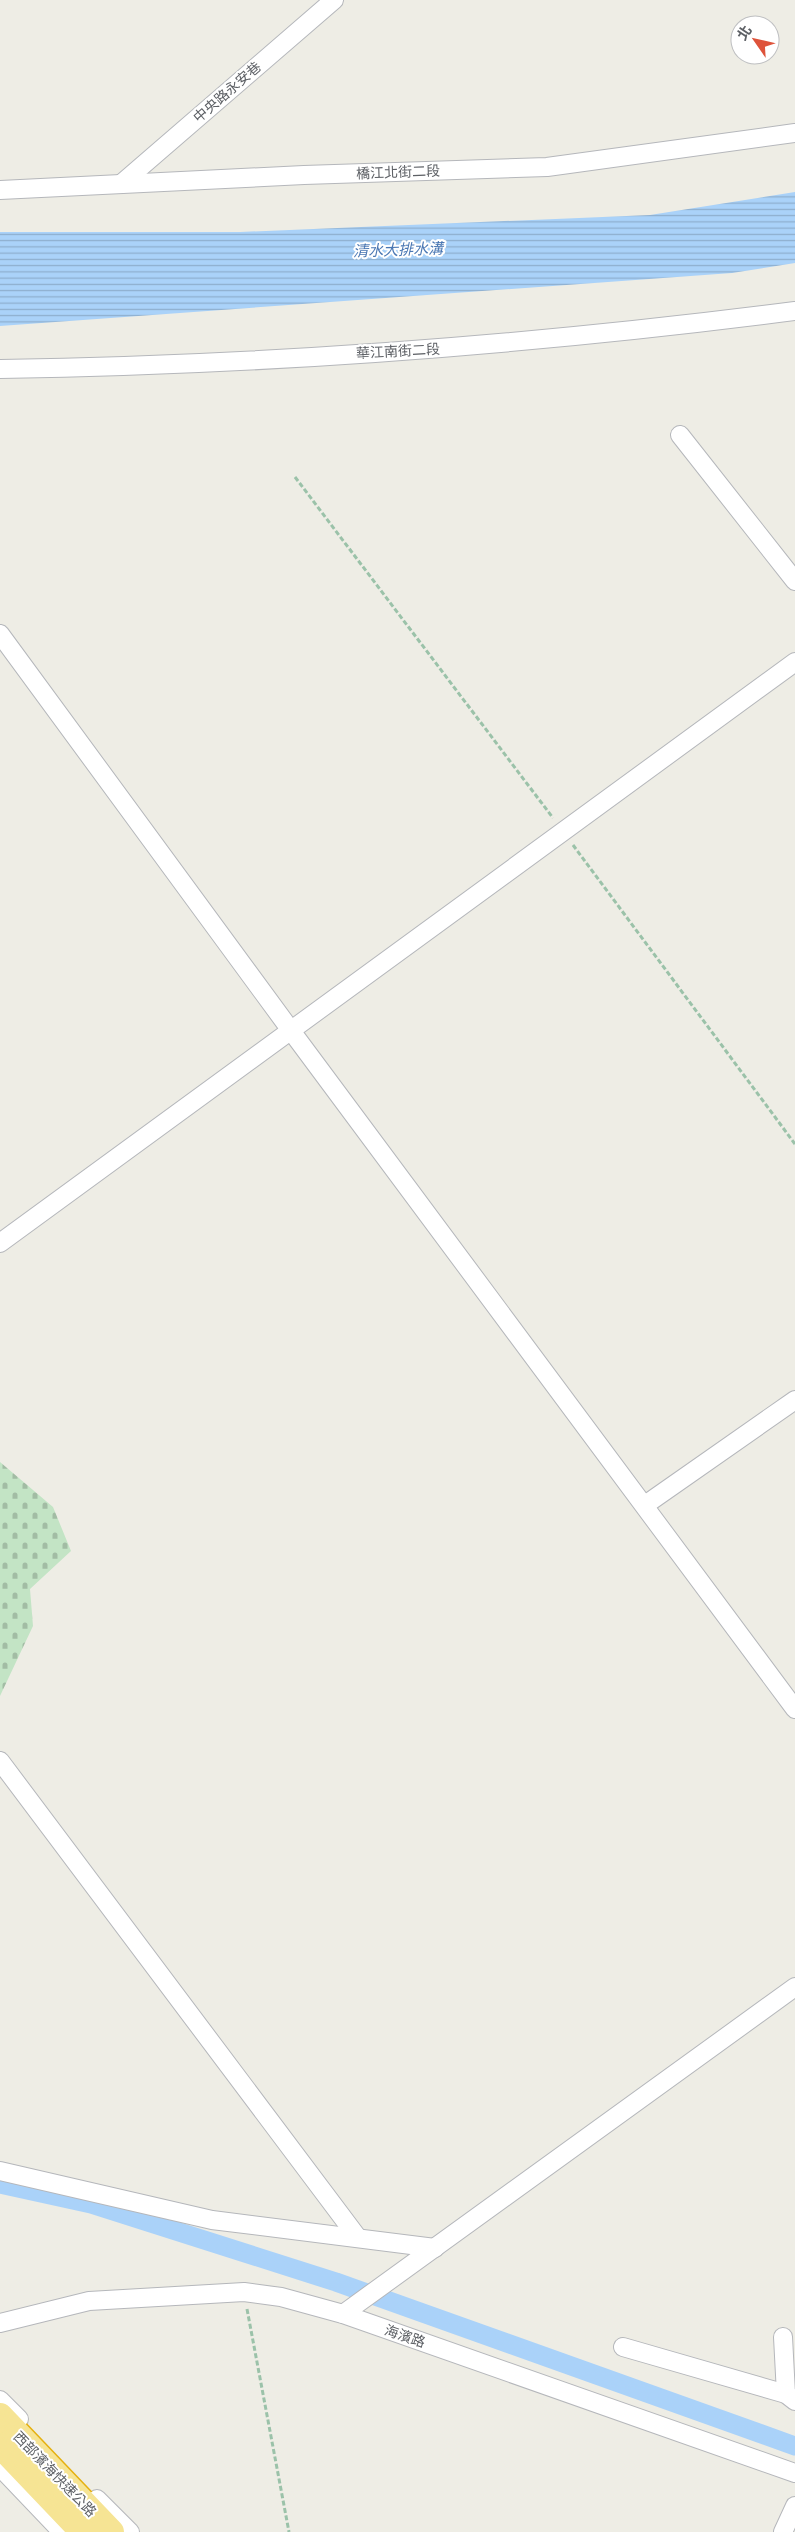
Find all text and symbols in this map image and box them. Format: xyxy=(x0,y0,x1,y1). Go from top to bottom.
north arrow xyxy=(730,15,780,65)
text: 北 xyxy=(734,22,755,43)
street label: 中央路永安巷 xyxy=(190,58,264,126)
street label: 橋江北街二段 xyxy=(356,163,440,181)
water label: 清水大排水溝 xyxy=(353,239,445,260)
street label: 華江南街二段 xyxy=(356,341,440,361)
street label: 海濱路 xyxy=(383,2322,427,2350)
street label: 西部濱海快速公路 xyxy=(10,2428,100,2520)

